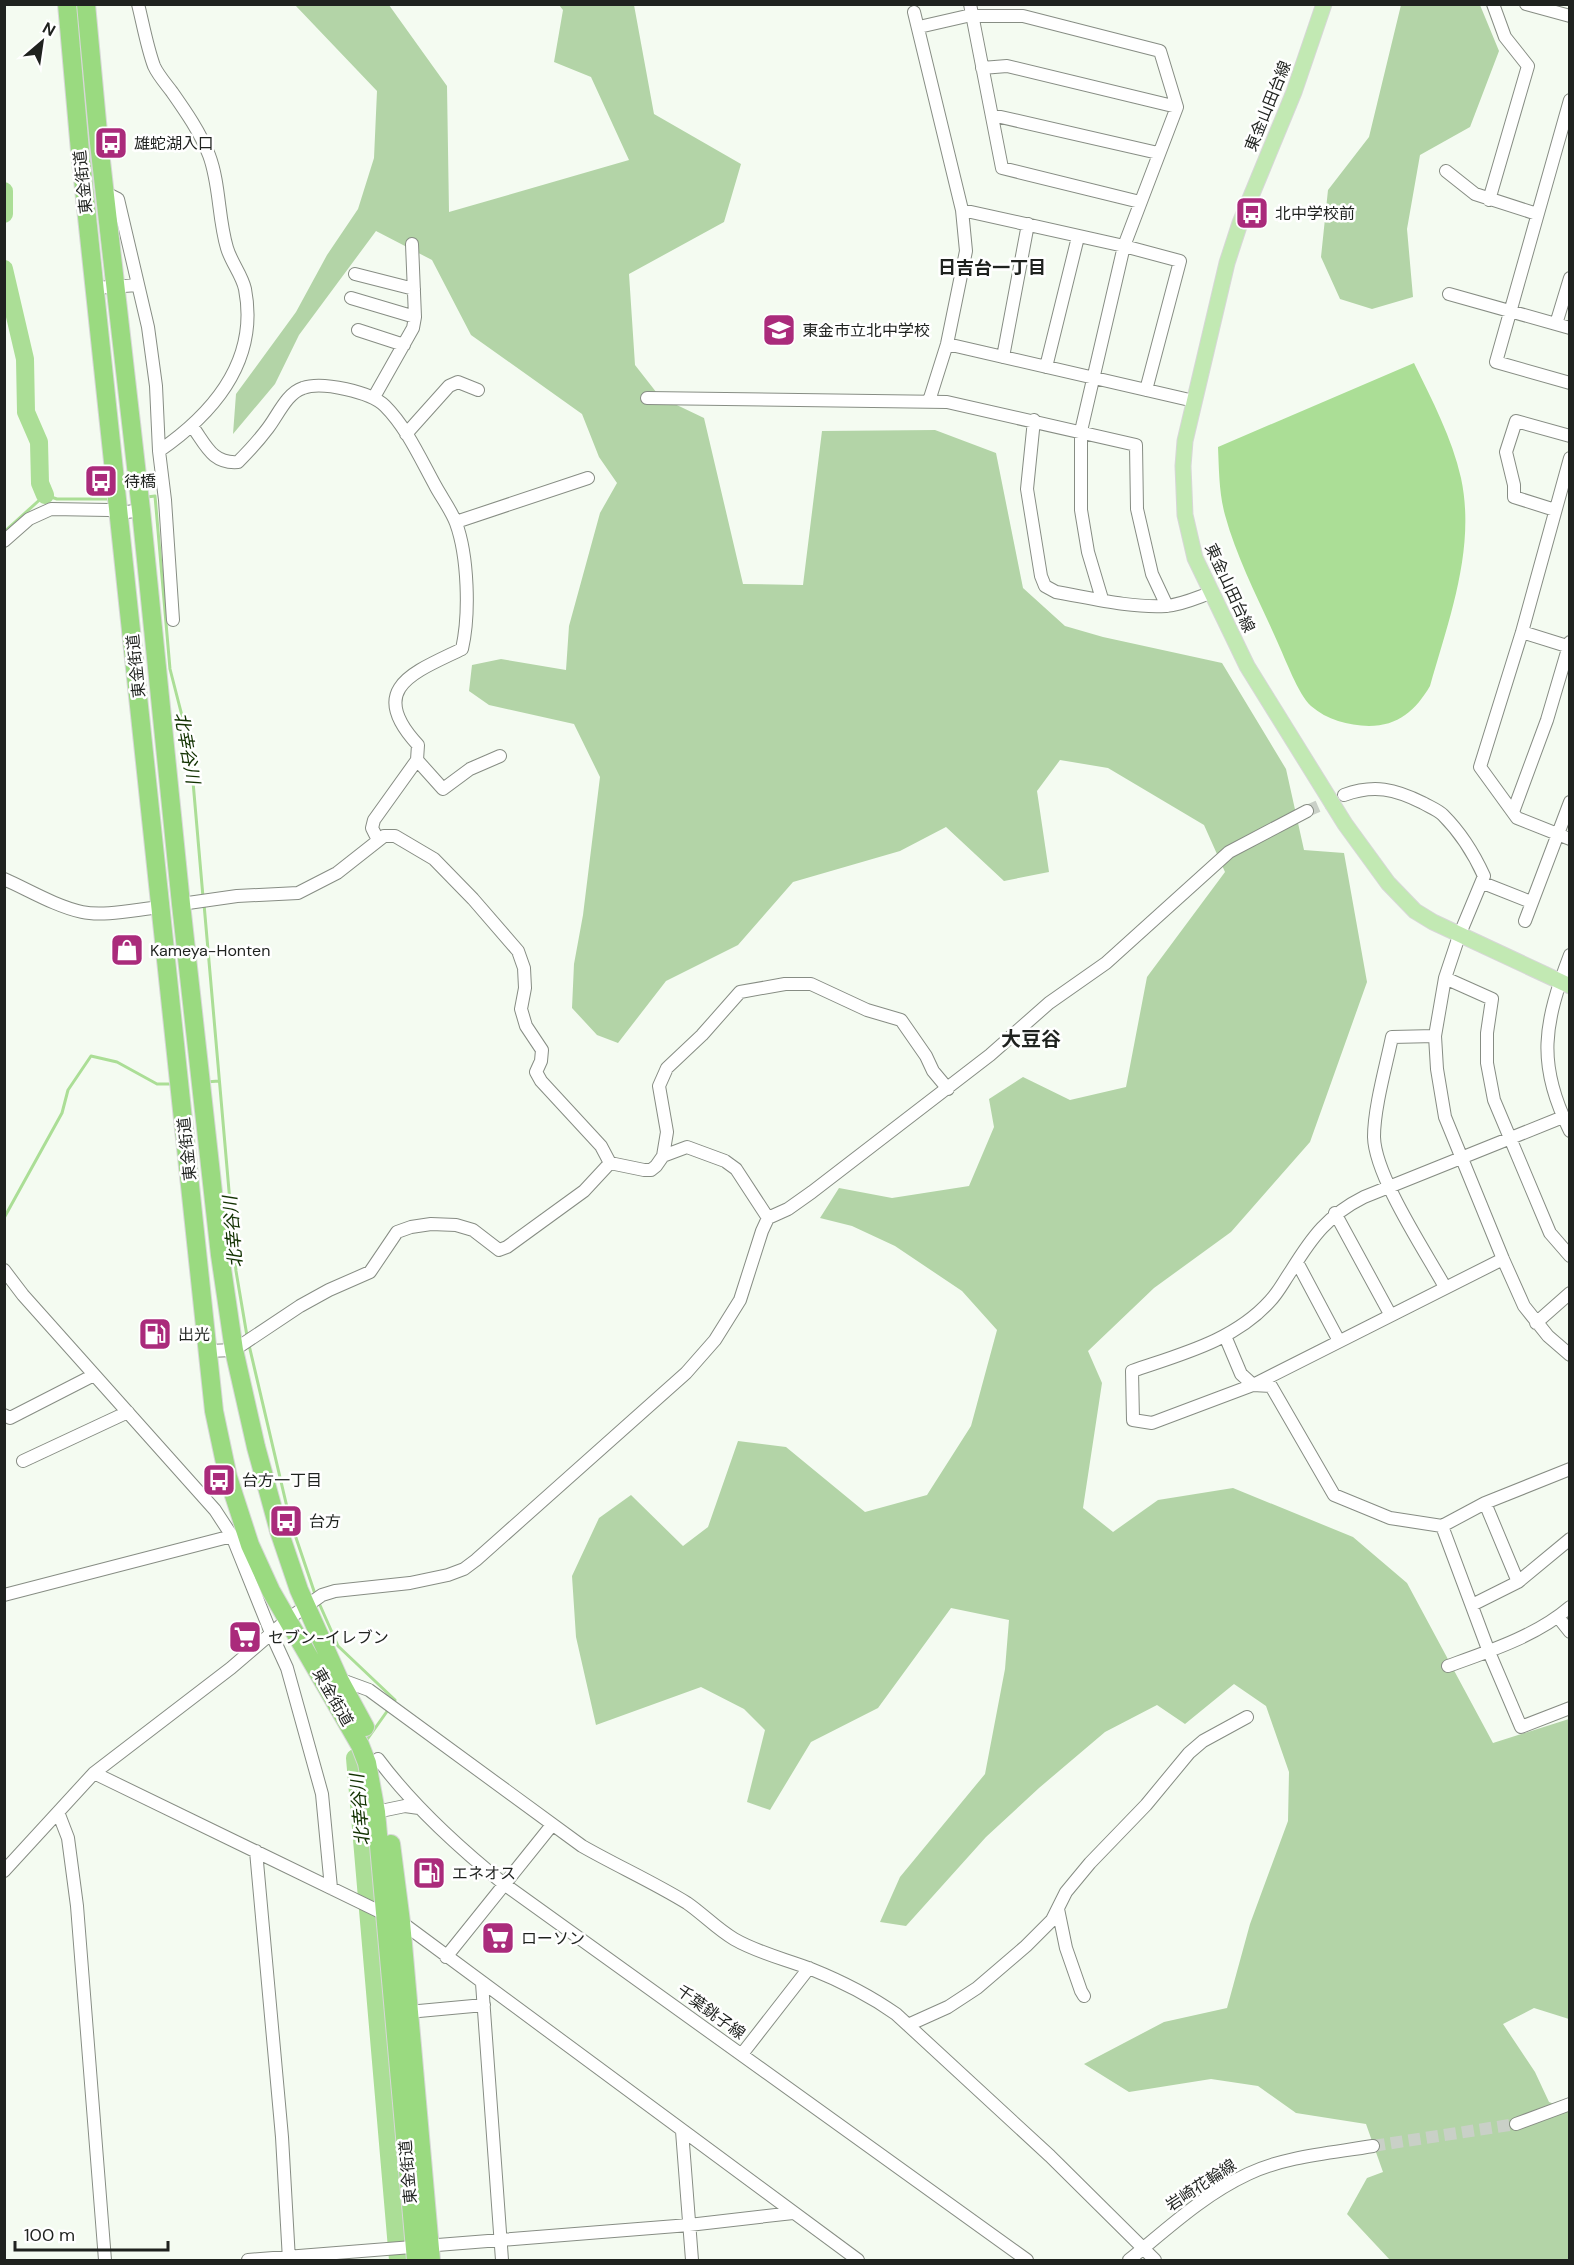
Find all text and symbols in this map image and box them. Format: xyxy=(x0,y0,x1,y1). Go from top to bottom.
north arrow xyxy=(12,12,72,72)
text: N xyxy=(39,17,59,41)
street label: 東金山田台線 xyxy=(1240,58,1296,154)
bus stop icon: 雄蛇湖入口 xyxy=(93,125,129,161)
place label: 雄蛇湖入口 xyxy=(134,133,214,154)
street label: 東金街道 xyxy=(69,149,97,215)
bus stop icon: 北中学校前 xyxy=(1234,195,1270,231)
place label: 北中学校前 xyxy=(1275,203,1355,224)
district label: 日吉台一丁目 xyxy=(938,256,1046,280)
school or university icon: 東金市立北中学校 xyxy=(761,312,797,348)
place label: 東金市立北中学校 xyxy=(802,320,930,341)
bus stop icon: 待橋 xyxy=(83,463,119,499)
place label: 待橋 xyxy=(124,471,156,492)
street label: 東金山田台線 xyxy=(1200,540,1260,636)
street label: 東金街道 xyxy=(122,633,150,699)
water label: 北幸谷川 xyxy=(169,710,205,788)
shop icon: Kameya-Honten xyxy=(109,932,145,968)
place label: Kameya-Honten xyxy=(150,940,270,961)
district label: 大豆谷 xyxy=(1001,1026,1061,1052)
street label: 東金街道 xyxy=(173,1116,201,1182)
water label: 北幸谷川 xyxy=(218,1193,248,1269)
fuel station icon: 出光 xyxy=(137,1316,173,1352)
place label: 出光 xyxy=(178,1324,210,1345)
bus stop icon: 台方一丁目 xyxy=(201,1462,237,1498)
place label: 台方一丁目 xyxy=(242,1470,322,1491)
bus stop icon: 台方 xyxy=(268,1503,304,1539)
place label: 台方 xyxy=(309,1511,341,1532)
supermarket icon: セブン-イレブン xyxy=(227,1619,263,1655)
place label: セブン-イレブン xyxy=(268,1627,389,1648)
street label: 東金街道 xyxy=(308,1664,358,1730)
water label: 北幸谷川 xyxy=(345,1771,375,1847)
fuel station icon: エネオス xyxy=(411,1855,447,1891)
place label: エネオス xyxy=(452,1863,516,1884)
supermarket icon: ローソン xyxy=(480,1920,516,1956)
place label: ローソン xyxy=(521,1928,585,1949)
street label: 千葉銚子線 xyxy=(672,1980,750,2044)
street label: 東金街道 xyxy=(395,2139,421,2205)
street label: 岩崎花輪線 xyxy=(1162,2154,1240,2216)
scale bar xyxy=(15,2214,168,2252)
text: 100 m xyxy=(24,2223,75,2247)

